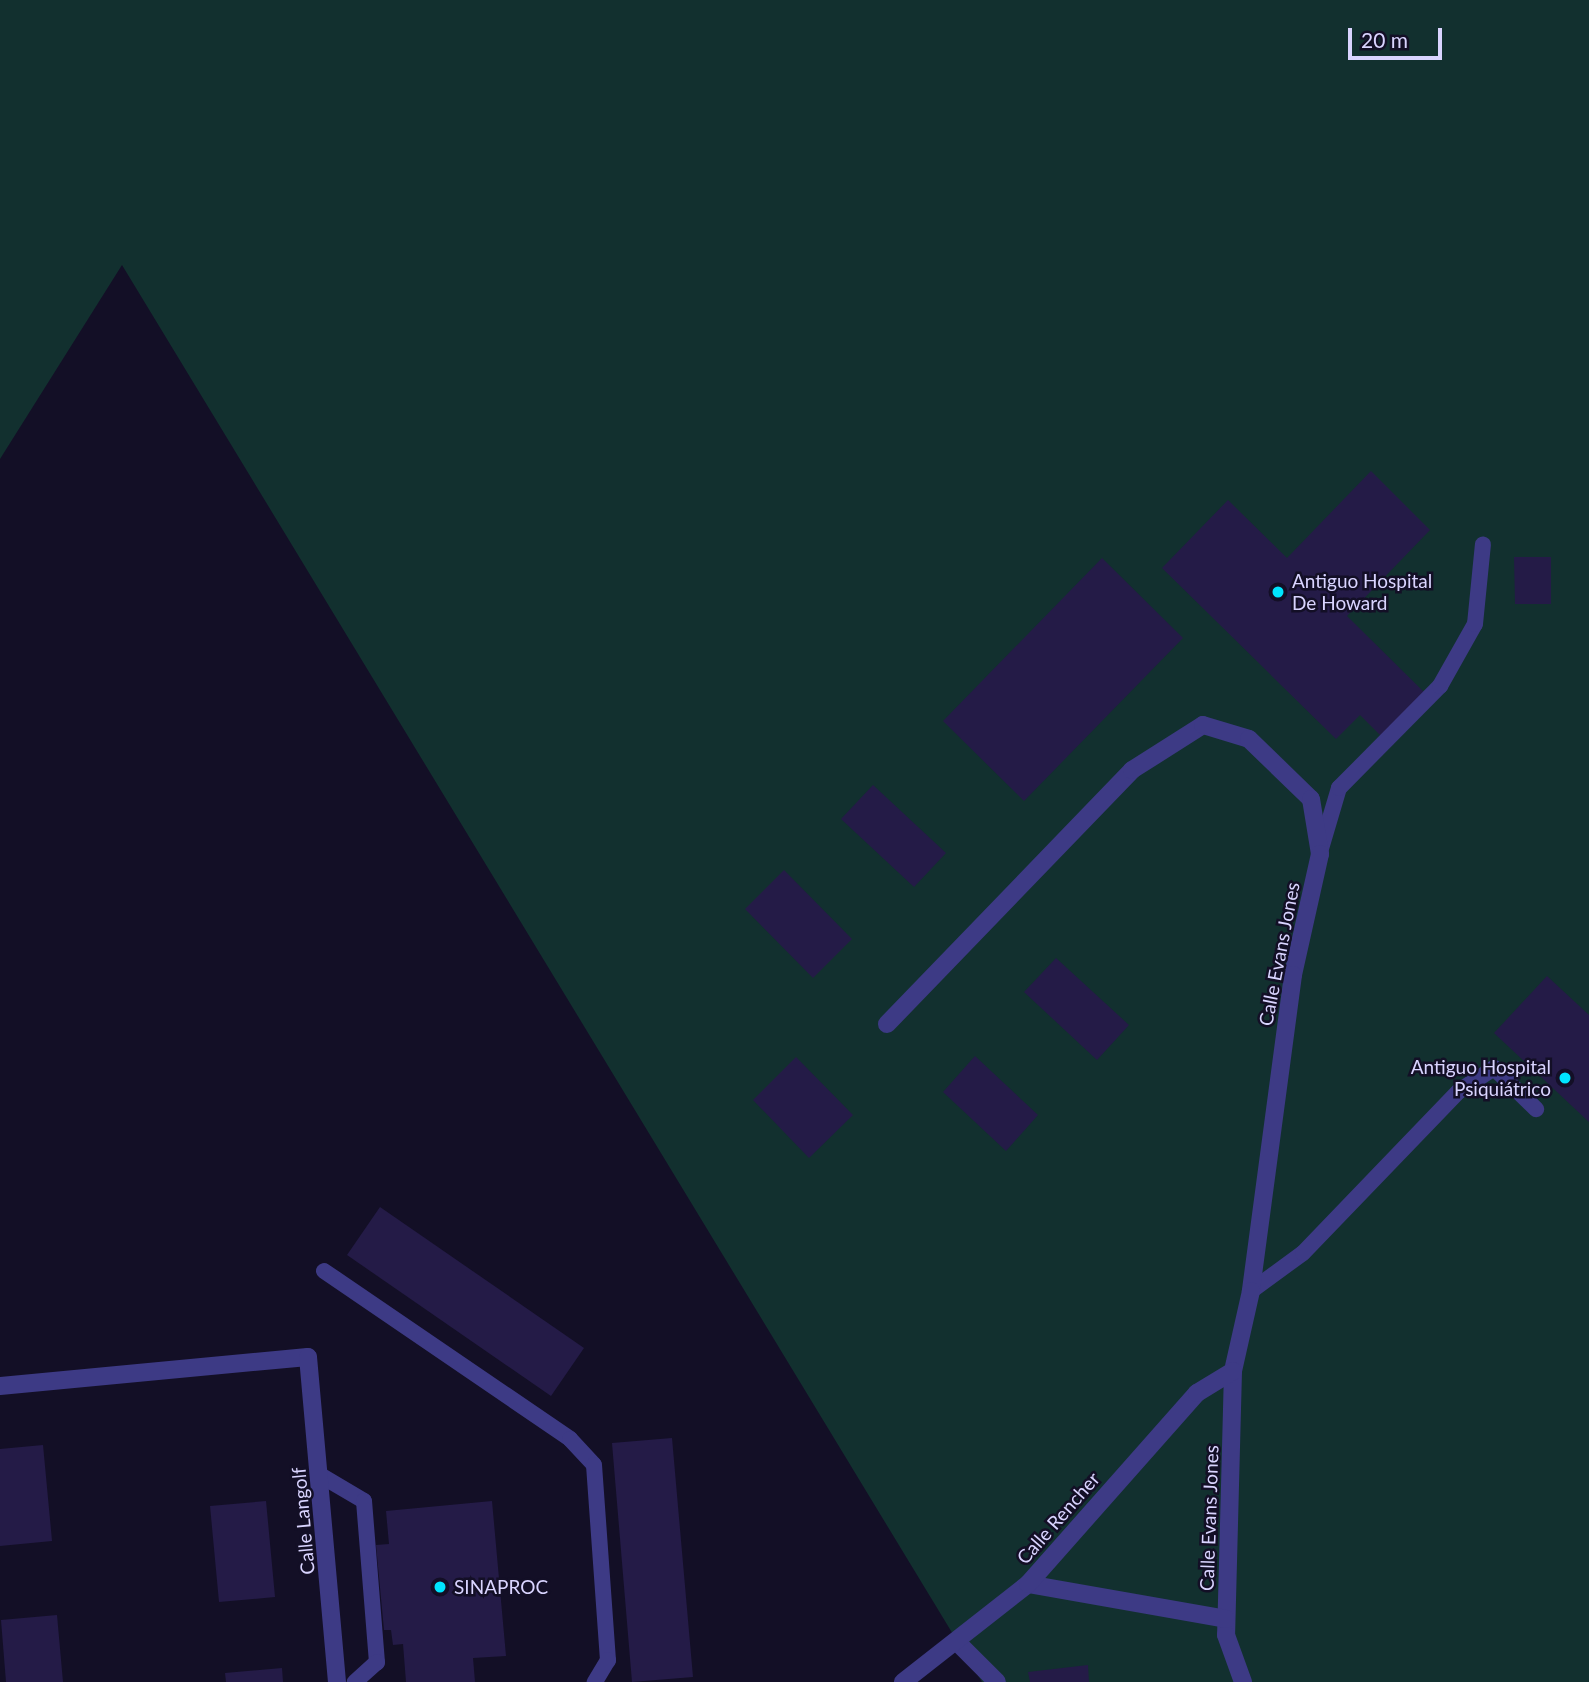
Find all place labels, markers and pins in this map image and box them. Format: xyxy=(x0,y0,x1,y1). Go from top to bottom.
place label: Antiguo Hospital De Howard xyxy=(1292,570,1432,614)
marker: Antiguo Hospital De Howard xyxy=(1270,584,1286,600)
place label: Antiguo Hospital Psiquiátrico xyxy=(1411,1056,1551,1100)
marker: Antiguo Hospital Psiquiátrico xyxy=(1557,1070,1573,1086)
place label: SINAPROC xyxy=(454,1576,548,1598)
marker: SINAPROC xyxy=(432,1579,448,1595)

